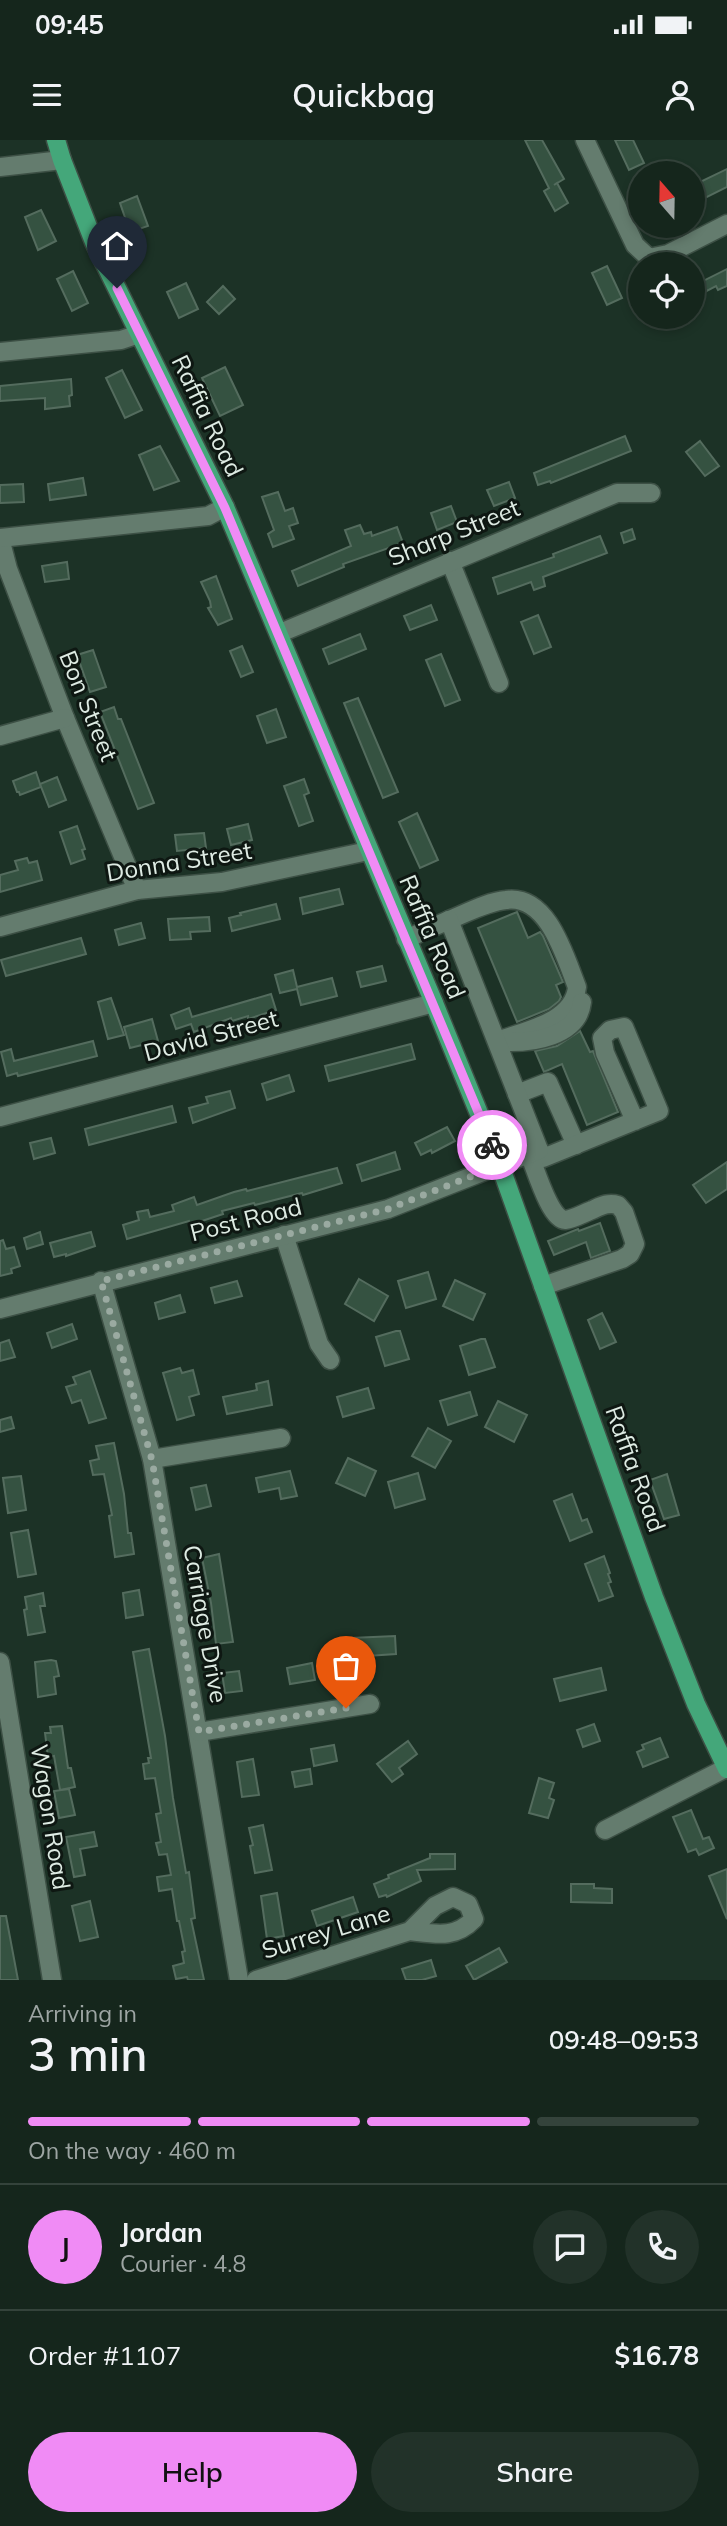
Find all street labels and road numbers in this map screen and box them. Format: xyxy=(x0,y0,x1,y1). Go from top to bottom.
street label: Raffia Road xyxy=(165,350,250,481)
street label: Sharp Street xyxy=(383,492,524,572)
street label: Bon Street xyxy=(53,646,125,765)
street label: Donna Street xyxy=(104,835,254,887)
street label: Raffia Road xyxy=(393,870,473,1003)
street label: David Street xyxy=(140,1003,281,1067)
street label: Post Road xyxy=(187,1191,305,1247)
street label: Raffia Road xyxy=(599,1402,673,1536)
street label: Carriage Drive xyxy=(177,1543,235,1705)
street label: Wagon Road xyxy=(25,1742,77,1892)
street label: Surrey Lane xyxy=(258,1897,393,1965)

